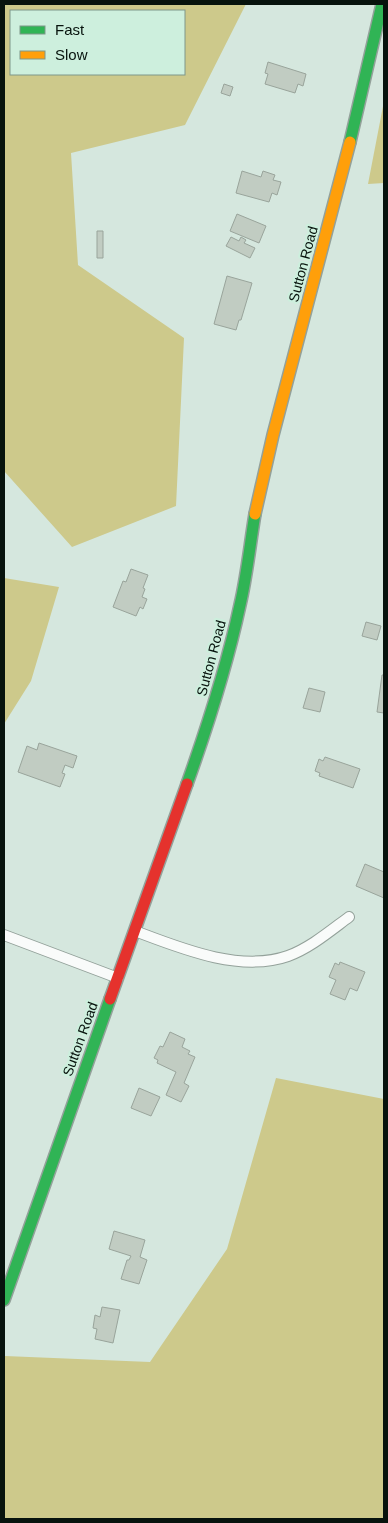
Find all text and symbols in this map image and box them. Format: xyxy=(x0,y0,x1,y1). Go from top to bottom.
legend xyxy=(10,10,185,75)
text: Fast xyxy=(55,21,85,38)
text: Slow xyxy=(55,46,88,63)
street label: Sutton Road xyxy=(285,224,321,304)
street label: Sutton Road xyxy=(193,618,229,698)
street label: Sutton Road xyxy=(59,1000,101,1078)

